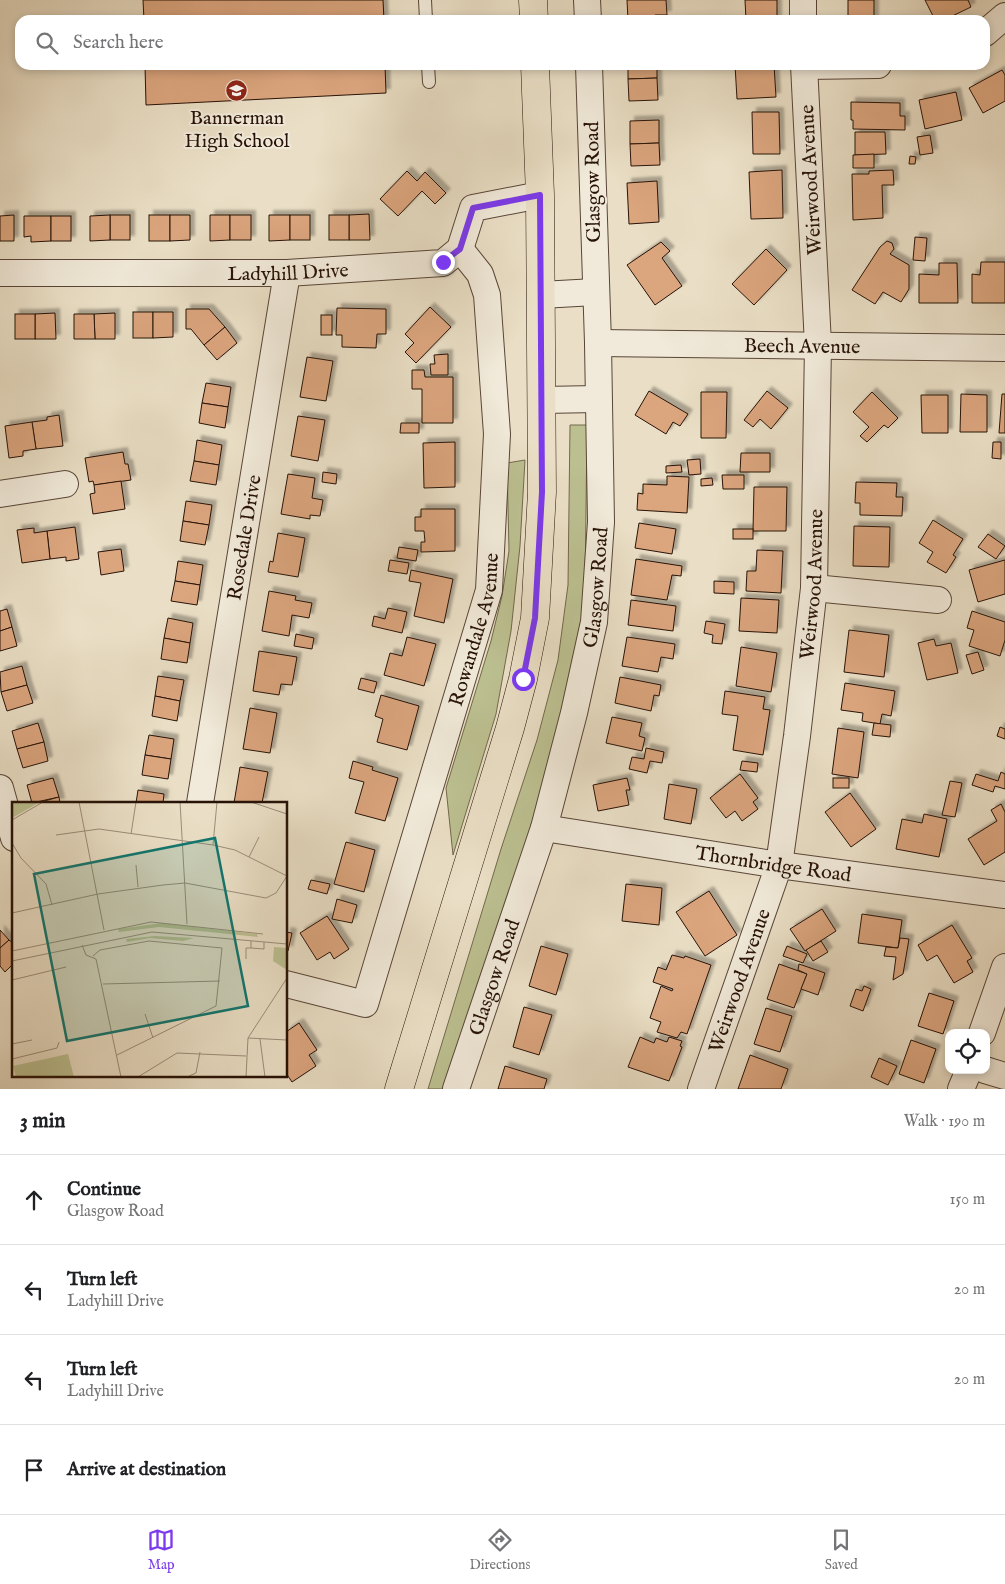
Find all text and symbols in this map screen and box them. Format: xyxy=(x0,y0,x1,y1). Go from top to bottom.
search box xyxy=(15,15,990,70)
icon: search xyxy=(33,29,61,57)
text: Search here xyxy=(73,31,164,55)
school or university icon: Bannerman High School xyxy=(225,79,249,103)
street label: Weirwood Avenue xyxy=(795,104,828,256)
place label: Bannerman High School xyxy=(185,106,290,154)
street label: Glasgow Road xyxy=(580,121,607,243)
route end xyxy=(432,251,455,274)
street label: Ladyhill Drive xyxy=(227,258,349,287)
street label: Beech Avenue xyxy=(744,334,860,360)
street label: Rosedale Drive xyxy=(222,473,268,602)
street label: Weirwood Avenue xyxy=(795,509,829,661)
street label: Glasgow Road xyxy=(578,526,615,650)
street label: Rowandale Avenue xyxy=(444,552,505,709)
route start xyxy=(512,668,535,691)
inset map xyxy=(12,802,288,1076)
street label: Thornbridge Road xyxy=(693,841,853,889)
street label: Weirwood Avenue xyxy=(704,906,777,1056)
street label: Glasgow Road xyxy=(464,916,526,1039)
map controls xyxy=(945,1029,990,1074)
button: locate xyxy=(945,1029,990,1074)
text: 3 min xyxy=(20,1108,65,1135)
text: Walk · 190 m xyxy=(904,1112,985,1132)
text: Continue xyxy=(67,1178,141,1202)
icon: ahead xyxy=(20,1186,48,1214)
text: 150 m xyxy=(950,1190,985,1210)
text: Glasgow Road xyxy=(67,1202,164,1222)
text: Turn left xyxy=(67,1268,138,1292)
icon: left xyxy=(20,1276,48,1304)
text: 20 m xyxy=(954,1280,985,1300)
text: Ladyhill Drive xyxy=(67,1292,164,1312)
text: Turn left xyxy=(67,1358,138,1382)
icon: left xyxy=(20,1366,48,1394)
text: 20 m xyxy=(954,1370,985,1390)
text: Ladyhill Drive xyxy=(67,1382,164,1402)
icon: arrive xyxy=(20,1456,48,1484)
text: Arrive at destination xyxy=(67,1458,226,1482)
tab: Map xyxy=(147,1526,175,1574)
tab: Directions xyxy=(469,1526,530,1574)
tab: Saved xyxy=(825,1526,858,1574)

